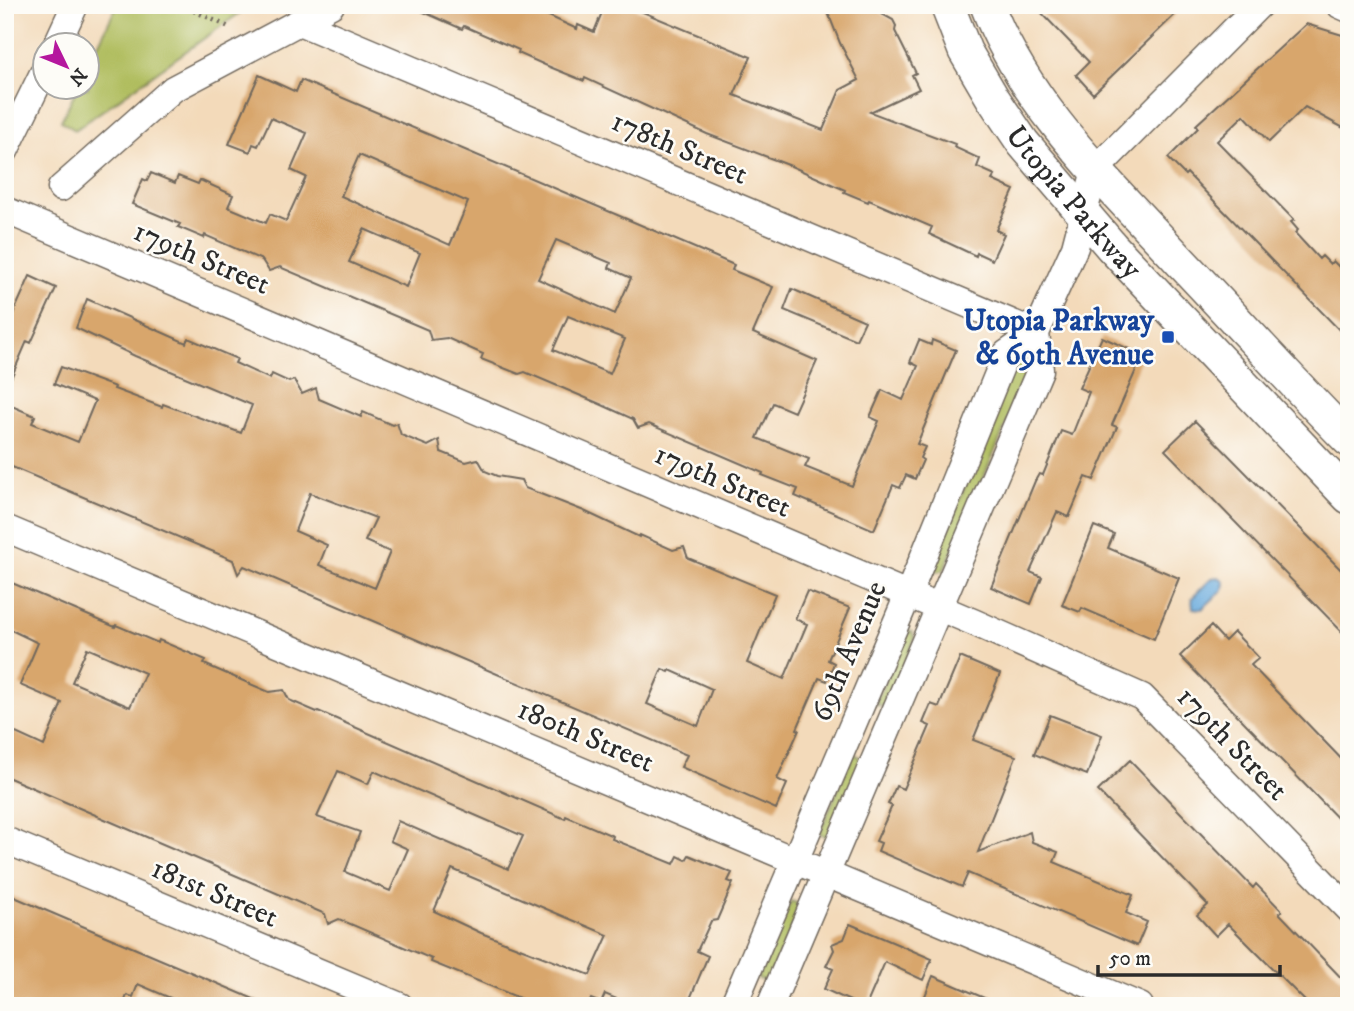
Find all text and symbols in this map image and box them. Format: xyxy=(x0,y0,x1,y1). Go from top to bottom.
north arrow xyxy=(32,32,102,102)
text: N xyxy=(63,63,91,90)
street label: 178th Street xyxy=(606,103,753,194)
street label: Utopia Parkway xyxy=(997,119,1150,288)
street label: 179th Street xyxy=(128,213,275,304)
place label: Utopia Parkway & 69th Avenue xyxy=(963,303,1155,374)
marker: Utopia Parkway & 69th Avenue xyxy=(1160,329,1176,345)
street label: 179th Street xyxy=(649,436,796,527)
street label: 69th Avenue xyxy=(803,576,895,727)
street label: 179th Street xyxy=(1168,679,1295,809)
street label: 180th Street xyxy=(511,691,659,782)
street label: 181st Street xyxy=(145,850,283,937)
scale bar xyxy=(1098,934,1280,978)
text: 50 m xyxy=(1109,946,1151,972)

